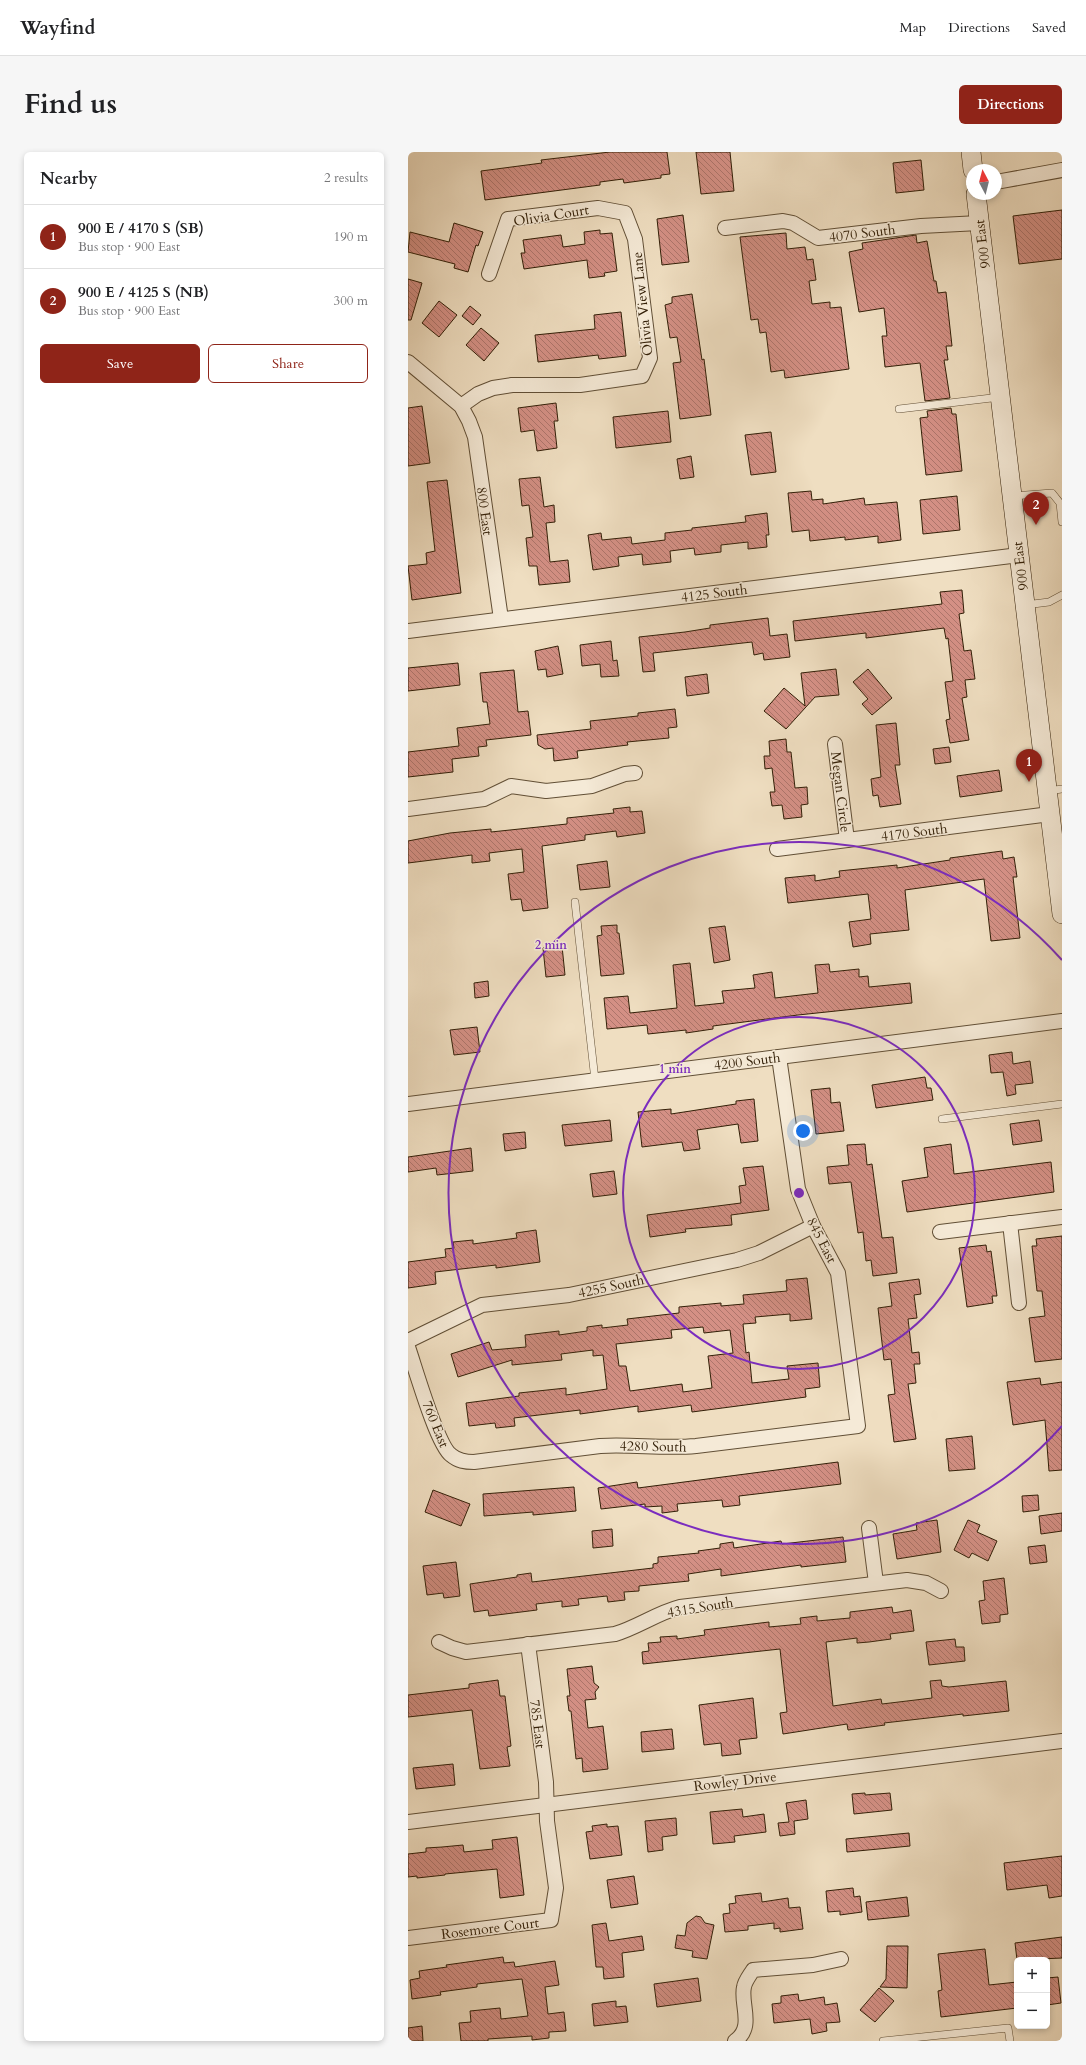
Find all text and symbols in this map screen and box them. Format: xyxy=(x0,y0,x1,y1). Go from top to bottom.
text: Wayfind xyxy=(20,15,95,41)
text: Map xyxy=(900,18,926,37)
text: Directions xyxy=(948,18,1010,37)
text: Saved xyxy=(1032,18,1066,37)
text: Find us xyxy=(24,85,117,123)
button: Directions xyxy=(959,85,1062,124)
north arrow xyxy=(966,164,1002,200)
text: Nearby xyxy=(40,167,97,190)
text: 2 results xyxy=(324,169,368,187)
street label: Olivia Court xyxy=(512,200,591,231)
text: 900 E / 4170 S (SB) xyxy=(78,218,204,238)
street label: 900 East xyxy=(970,218,995,269)
street label: 4070 South xyxy=(828,220,897,247)
text: 1 xyxy=(50,228,56,246)
text: 190 m xyxy=(334,228,368,246)
text: Bus stop · 900 East xyxy=(78,238,180,256)
street label: Olivia View Lane xyxy=(628,251,657,357)
text: 900 E / 4125 S (NB) xyxy=(78,282,209,302)
text: 2 xyxy=(50,292,56,310)
text: 300 m xyxy=(334,292,368,310)
text: Bus stop · 900 East xyxy=(78,302,180,320)
button: Save xyxy=(40,344,200,383)
button: Share xyxy=(208,344,368,383)
street label: 800 East xyxy=(472,485,497,537)
pin: 2 xyxy=(1023,492,1049,525)
street label: 900 East xyxy=(1008,540,1033,591)
street label: 4125 South xyxy=(680,580,749,607)
pin: 1 xyxy=(1016,749,1042,782)
street label: Megan Circle xyxy=(826,751,855,834)
street label: 4170 South xyxy=(880,819,949,846)
text: 2 min xyxy=(535,937,567,953)
street label: 4200 South xyxy=(713,1048,782,1075)
text: 1 min xyxy=(659,1061,691,1077)
your location xyxy=(793,1121,813,1141)
centre of rings xyxy=(792,1186,806,1200)
street label: 845 East xyxy=(802,1214,841,1267)
street label: 4255 South xyxy=(576,1270,646,1303)
street label: 760 East xyxy=(418,1398,454,1451)
street label: 4280 South xyxy=(619,1436,687,1457)
street label: 4315 South xyxy=(666,1593,735,1622)
street label: 785 East xyxy=(525,1699,550,1750)
street label: Rowley Drive xyxy=(692,1767,778,1796)
street label: Rosemore Court xyxy=(440,1913,541,1944)
map controls xyxy=(1014,1957,1050,2029)
button: + xyxy=(1014,1957,1050,1993)
button: − xyxy=(1014,1993,1050,2029)

